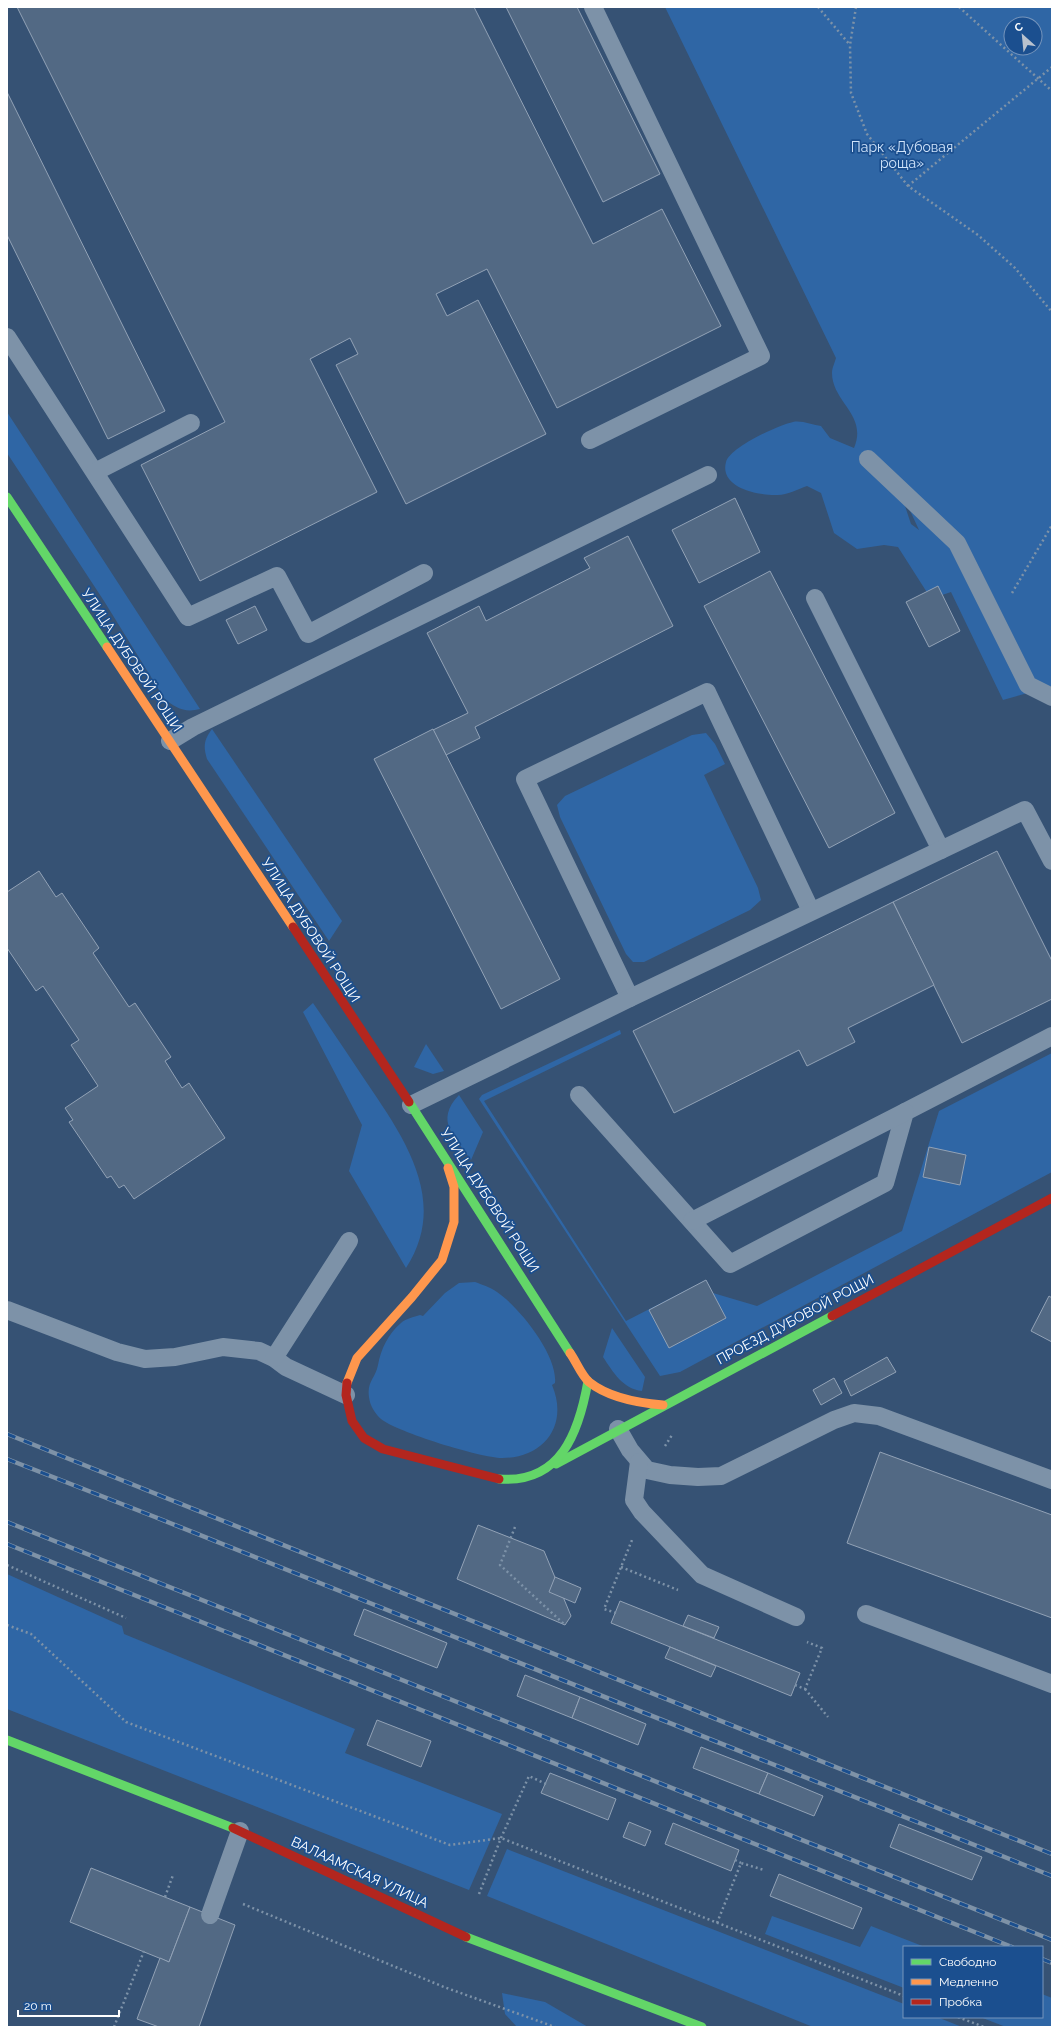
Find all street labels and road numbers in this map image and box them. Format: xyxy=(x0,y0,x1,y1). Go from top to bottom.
street label: УЛИЦА ДУБОВОЙ РОЩИ xyxy=(78,585,187,734)
street label: УЛИЦА ДУБОВОЙ РОЩИ xyxy=(258,854,365,1005)
street label: УЛИЦА ДУБОВОЙ РОЩИ xyxy=(437,1124,544,1275)
street label: ПРОЕЗД ДУБОВОЙ РОЩИ xyxy=(713,1270,876,1367)
street label: ВАЛААМСКАЯ УЛИЦА xyxy=(289,1833,432,1911)

